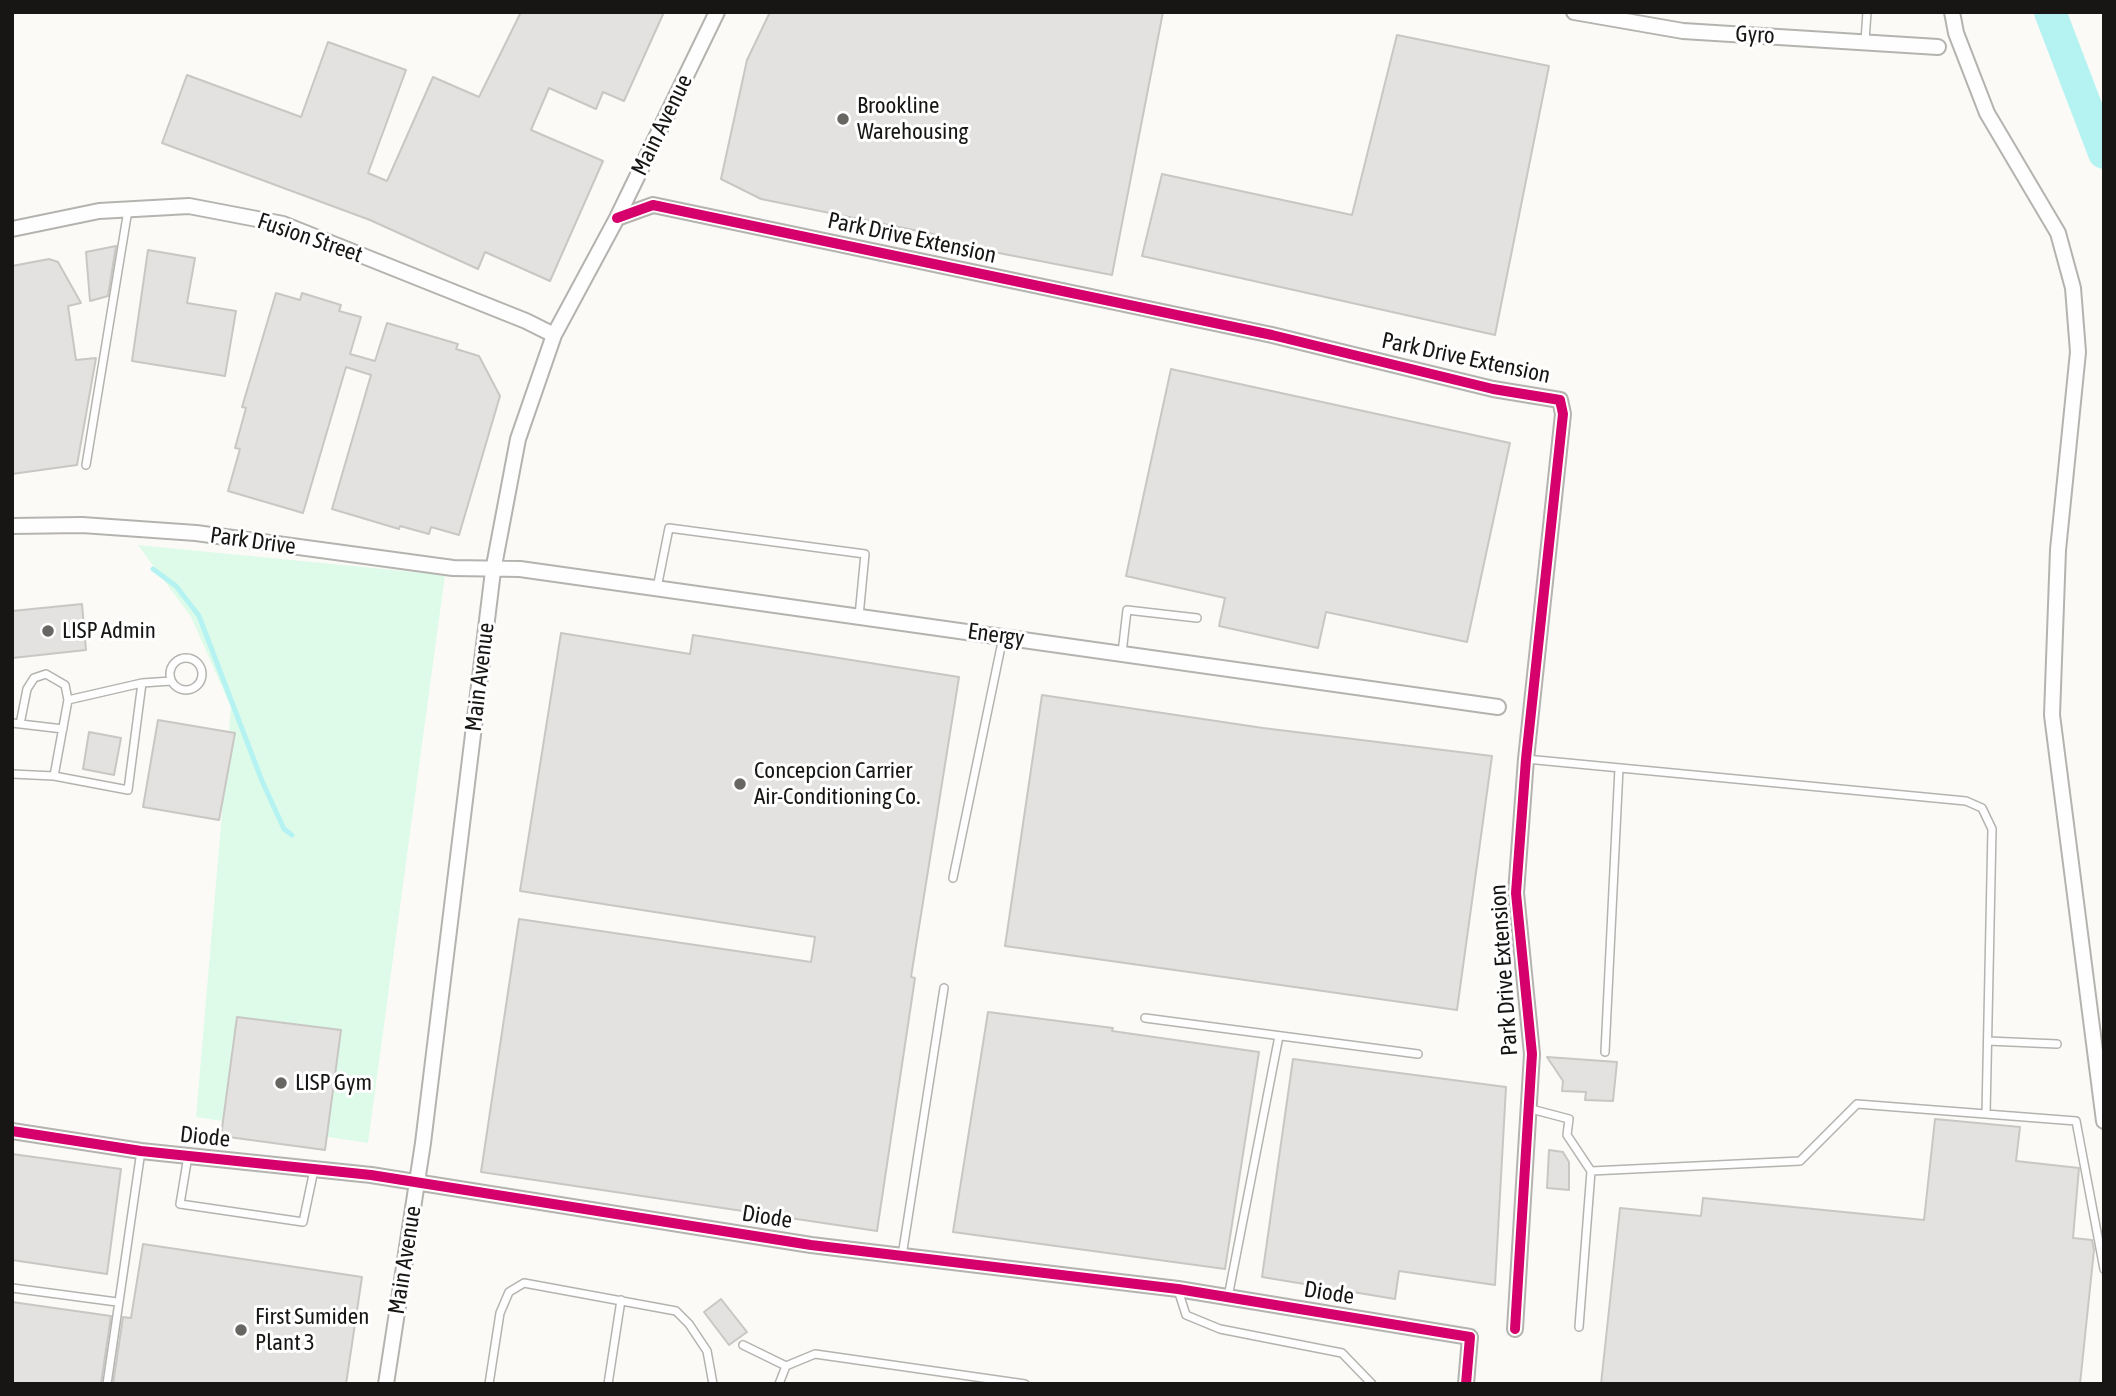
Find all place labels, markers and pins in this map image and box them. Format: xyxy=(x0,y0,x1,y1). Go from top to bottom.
place label: Brookline Warehousing xyxy=(857,92,968,146)
marker: Brookline Warehousing xyxy=(835,111,851,127)
place label: LISP Admin xyxy=(62,617,156,645)
marker: LISP Admin xyxy=(40,623,56,639)
place label: Concepcion Carrier Air-Conditioning Co. xyxy=(754,757,920,811)
marker: Concepcion Carrier Air-Conditioning Co. xyxy=(732,776,748,792)
place label: LISP Gym xyxy=(295,1069,372,1097)
marker: LISP Gym xyxy=(273,1075,289,1091)
place label: First Sumiden Plant 3 xyxy=(255,1303,369,1357)
marker: First Sumiden Plant 3 xyxy=(233,1322,249,1338)

